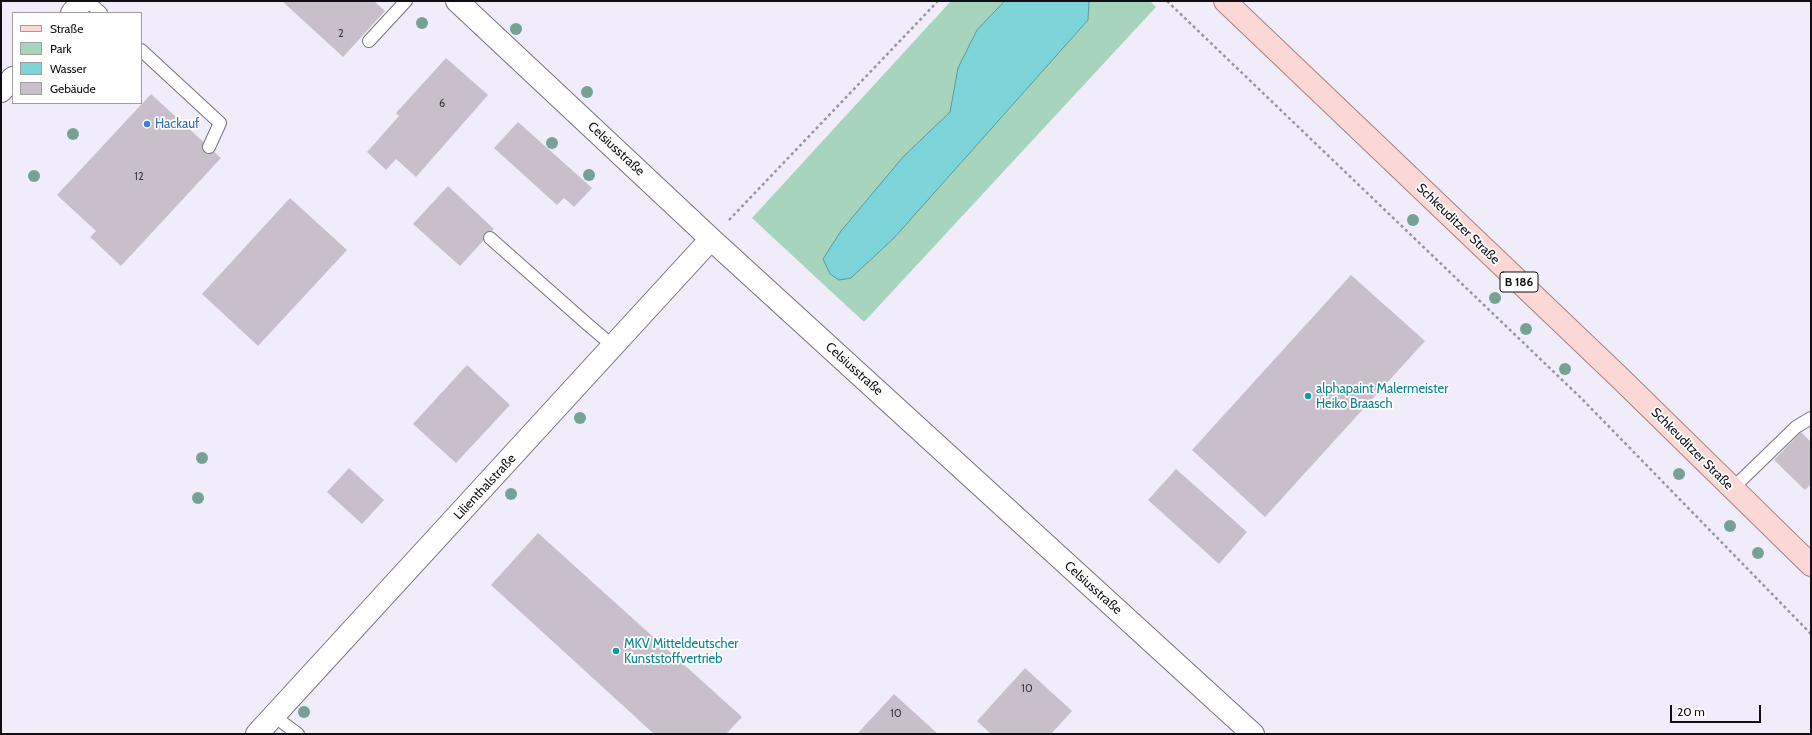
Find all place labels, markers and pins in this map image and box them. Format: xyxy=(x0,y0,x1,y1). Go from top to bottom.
place label: Hackauf xyxy=(155,116,199,132)
marker: Hackauf xyxy=(142,119,152,129)
place label: alphapaint Malermeister Heiko Braasch xyxy=(1316,381,1448,412)
marker: alphapaint Malermeister Heiko Braasch xyxy=(1303,391,1313,401)
place label: MKV Mitteldeutscher Kunststoffvertrieb xyxy=(624,636,738,667)
marker: MKV Mitteldeutscher Kunststoffvertrieb xyxy=(611,646,621,656)

